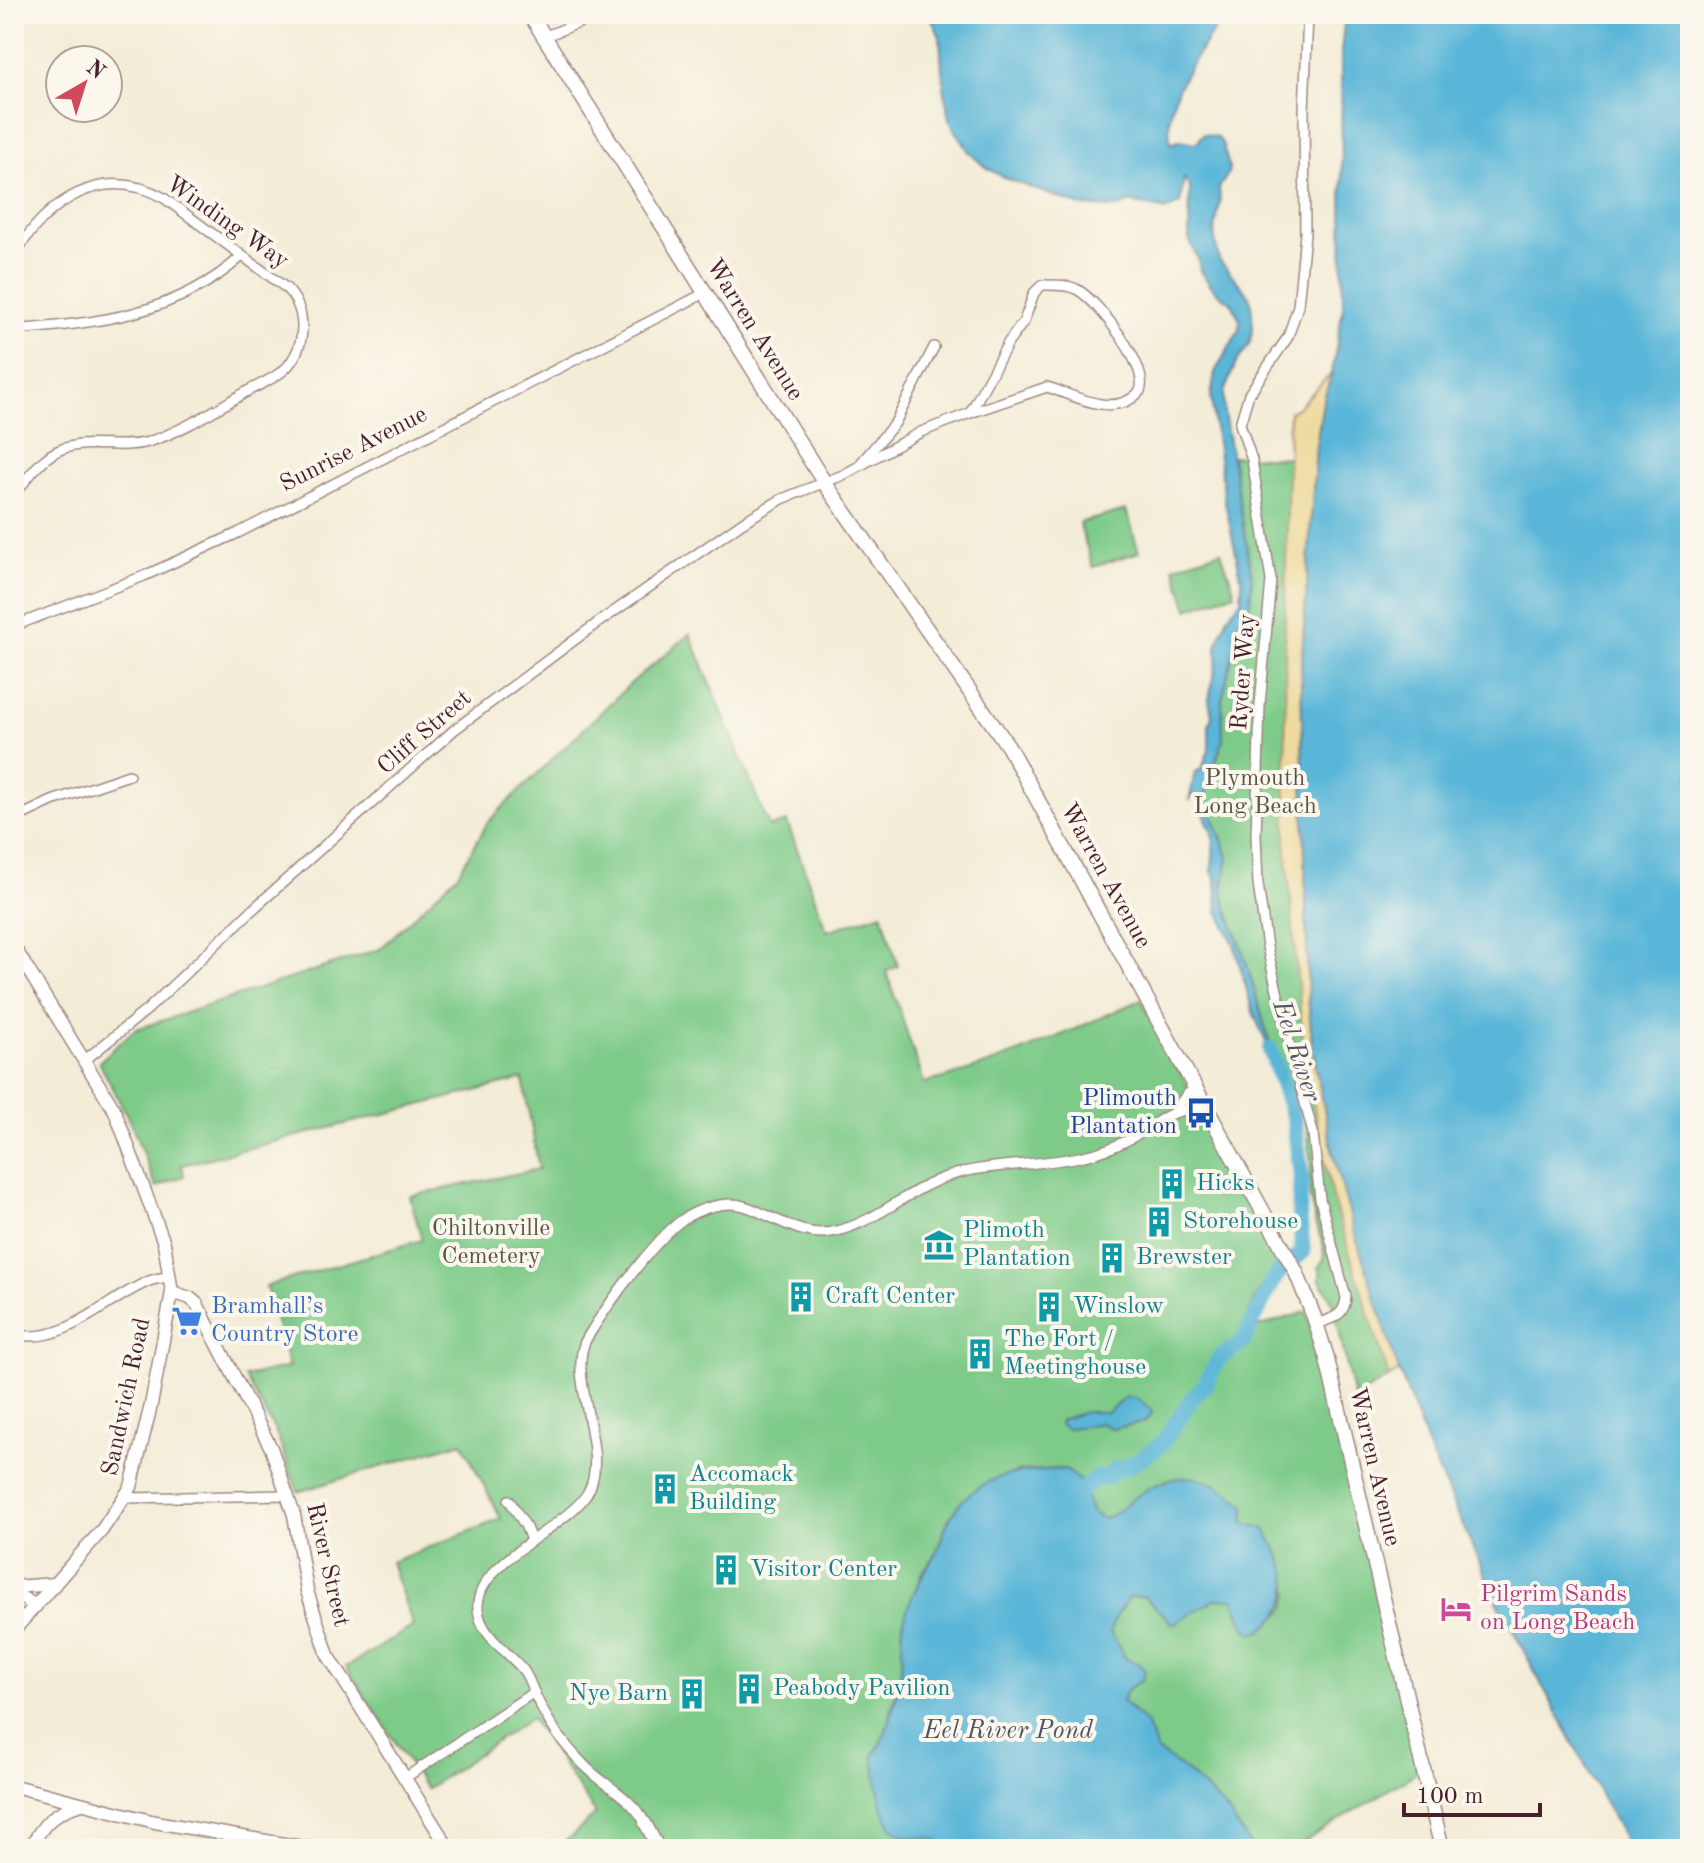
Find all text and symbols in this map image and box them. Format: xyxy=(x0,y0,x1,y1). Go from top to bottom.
north arrow xyxy=(44,44,124,124)
text: N xyxy=(82,56,109,84)
street label: Winding Way xyxy=(161,172,293,274)
street label: Warren Avenue xyxy=(701,255,807,405)
street label: Sunrise Avenue xyxy=(277,403,431,497)
street label: Ryder Way xyxy=(1228,613,1260,731)
street label: Cliff Street xyxy=(374,686,476,780)
park label: Plymouth Long Beach xyxy=(1193,767,1317,819)
street label: Warren Avenue xyxy=(1055,799,1155,953)
water label: Eel River xyxy=(1267,996,1325,1106)
place label: Plimouth Plantation xyxy=(1069,1087,1177,1139)
bus stop icon: Plimouth Plantation xyxy=(1184,1096,1218,1130)
building icon: Hicks xyxy=(1155,1167,1189,1201)
place label: Hicks xyxy=(1196,1172,1255,1196)
building icon: Storehouse xyxy=(1142,1205,1176,1239)
place label: Storehouse xyxy=(1183,1210,1298,1234)
park label: Chiltonville Cemetery xyxy=(432,1217,550,1269)
place label: Plimoth Plantation xyxy=(963,1219,1071,1271)
museum icon: Plimoth Plantation xyxy=(922,1228,956,1262)
building icon: Brewster xyxy=(1095,1241,1129,1275)
place label: Brewster xyxy=(1136,1246,1232,1270)
building icon: Craft Center xyxy=(784,1280,818,1314)
place label: Craft Center xyxy=(825,1285,955,1309)
building icon: Winslow xyxy=(1032,1290,1066,1324)
place label: Bramhall’s Country Store xyxy=(211,1295,359,1347)
place label: Winslow xyxy=(1073,1295,1164,1319)
supermarket icon: Bramhall’s Country Store xyxy=(170,1304,204,1338)
street label: Sandwich Road xyxy=(99,1316,155,1478)
place label: The Fort / Meetinghouse xyxy=(1004,1328,1146,1380)
building icon: The Fort / Meetinghouse xyxy=(963,1337,997,1371)
street label: Warren Avenue xyxy=(1344,1385,1404,1549)
place label: Accomack Building xyxy=(689,1463,794,1515)
building icon: Accomack Building xyxy=(648,1472,682,1506)
street label: River Street xyxy=(301,1501,353,1629)
building icon: Visitor Center xyxy=(709,1553,743,1587)
place label: Visitor Center xyxy=(750,1558,897,1582)
place label: Pilgrim Sands on Long Beach xyxy=(1480,1583,1635,1635)
hotel icon: Pilgrim Sands on Long Beach xyxy=(1439,1592,1473,1626)
building icon: Peabody Pavilion xyxy=(732,1672,766,1706)
building icon: Nye Barn xyxy=(675,1677,709,1711)
place label: Peabody Pavilion xyxy=(773,1677,951,1701)
place label: Nye Barn xyxy=(569,1682,668,1706)
water label: Eel River Pond xyxy=(922,1718,1093,1744)
scale bar xyxy=(1404,1767,1540,1817)
text: 100 m xyxy=(1416,1785,1484,1809)

